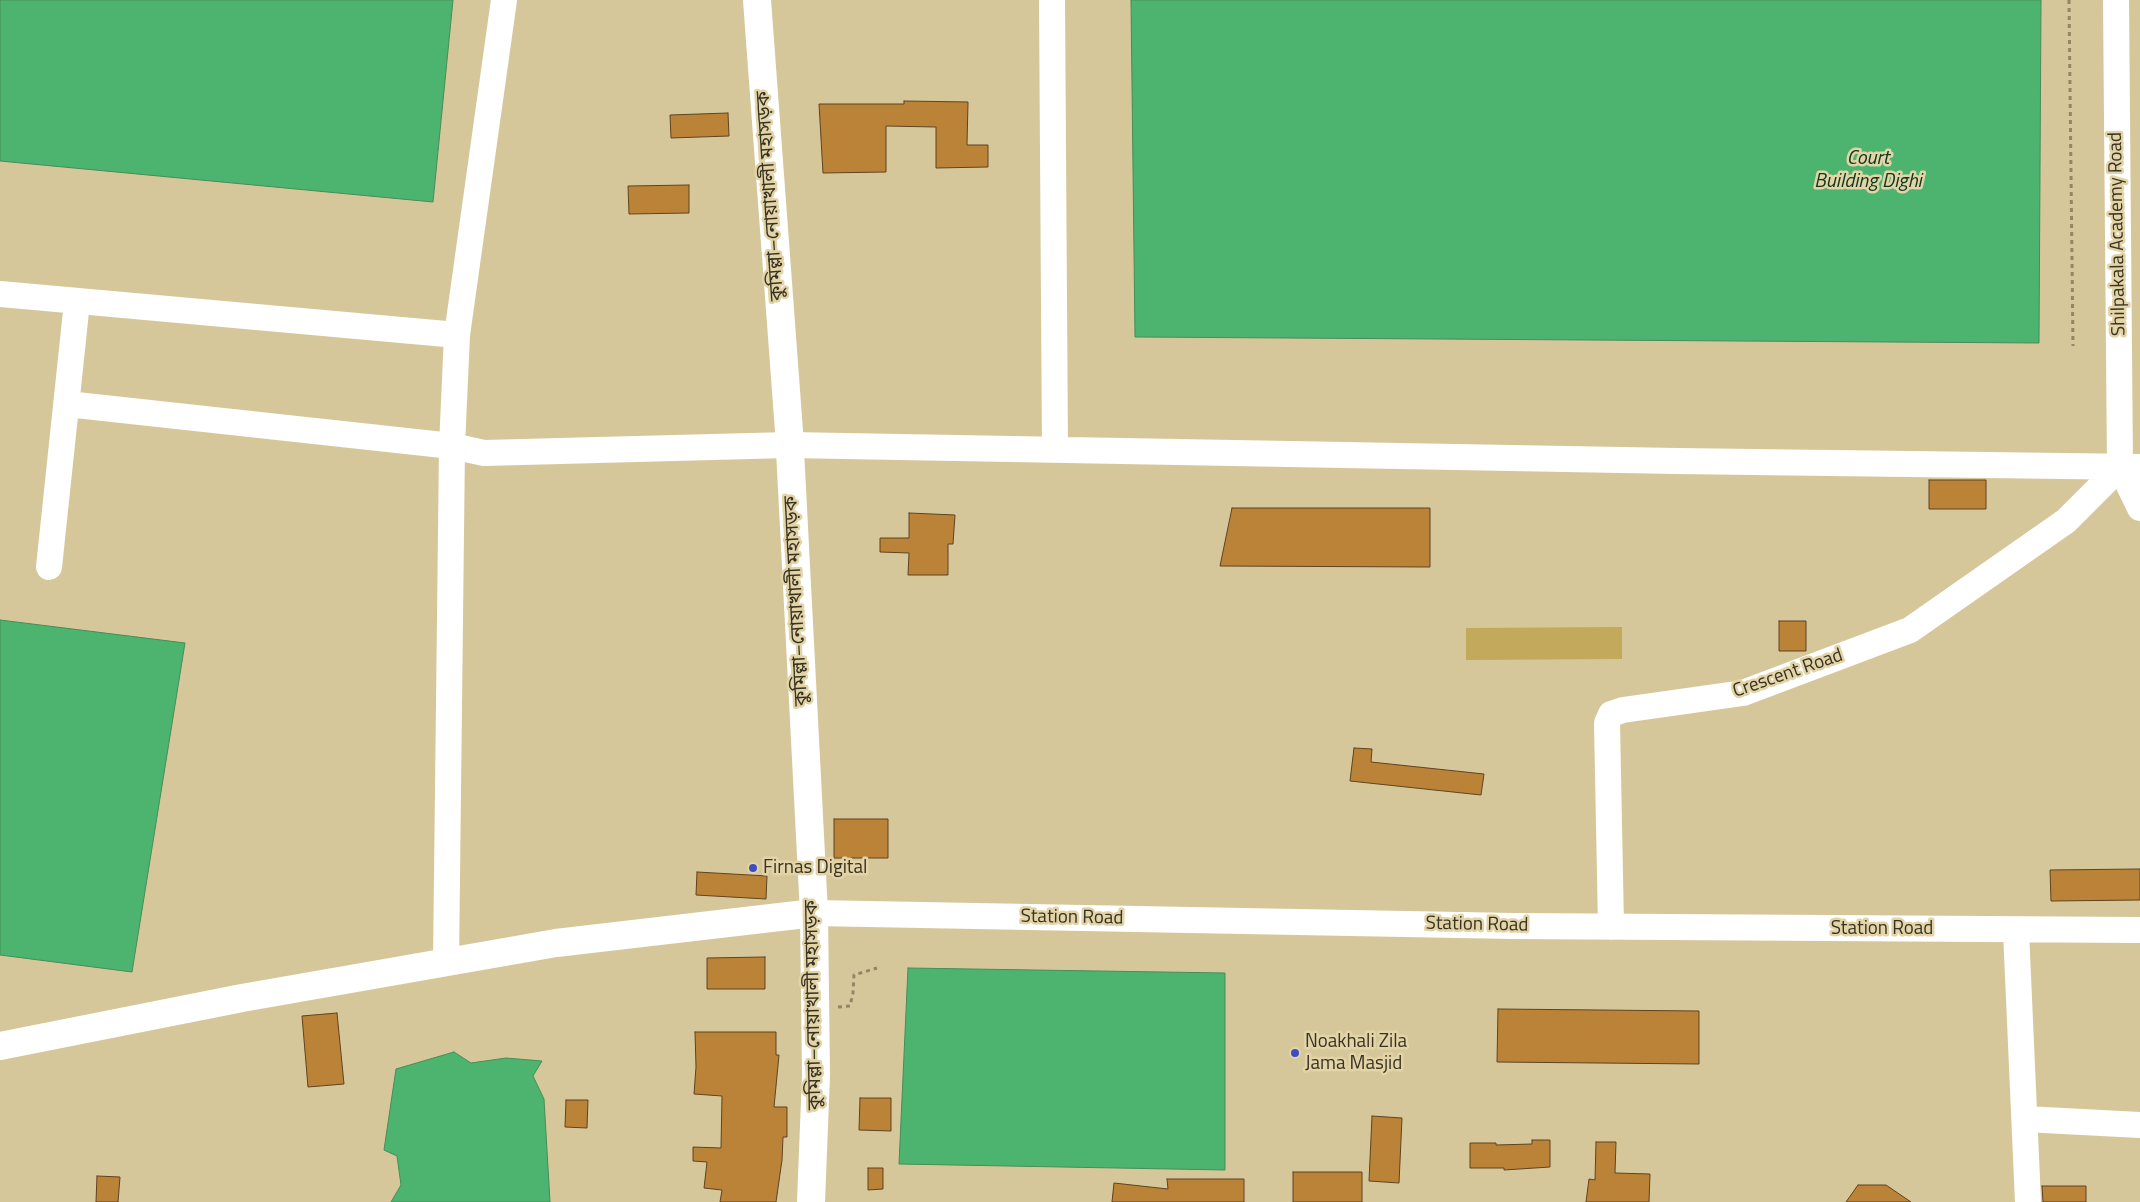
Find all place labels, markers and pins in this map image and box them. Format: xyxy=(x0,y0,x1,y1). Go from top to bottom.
place label: Firnas Digital xyxy=(763,857,867,879)
marker: Firnas Digital xyxy=(747,862,759,874)
place label: Noakhali Zila Jama Masjid xyxy=(1305,1031,1407,1075)
marker: Noakhali Zila Jama Masjid xyxy=(1289,1047,1301,1059)

